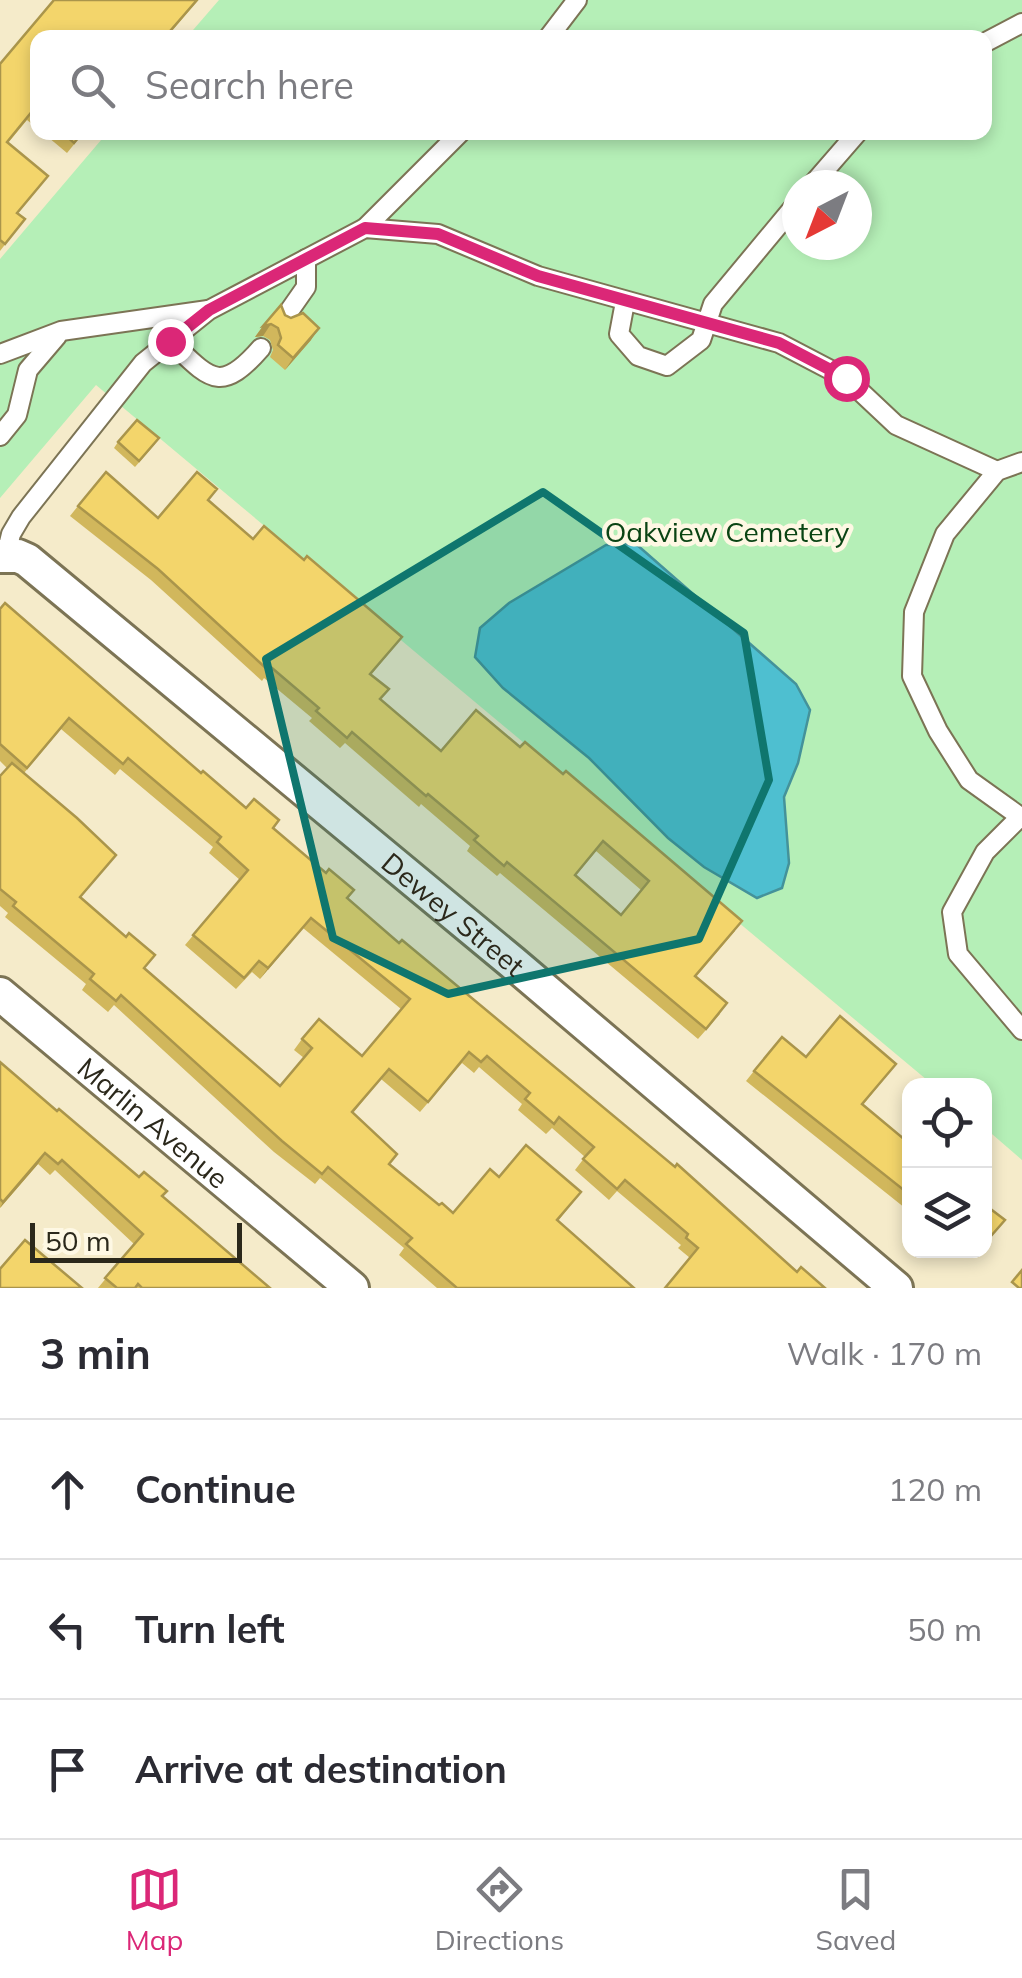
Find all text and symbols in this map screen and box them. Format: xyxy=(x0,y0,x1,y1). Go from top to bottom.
search box xyxy=(30,30,992,140)
icon: search xyxy=(65,58,120,113)
text: Search here xyxy=(145,61,354,109)
north arrow xyxy=(782,170,872,260)
route end xyxy=(148,319,194,365)
route start xyxy=(824,356,870,402)
park label: Oakview Cemetery xyxy=(605,514,849,549)
street label: Dewey Street xyxy=(375,844,532,983)
street label: Marlin Avenue xyxy=(71,1049,236,1195)
map controls xyxy=(902,1078,992,1258)
button: locate xyxy=(902,1078,992,1168)
button: layers xyxy=(902,1168,992,1258)
scale bar xyxy=(30,1218,242,1262)
text: 50 m xyxy=(45,1223,111,1258)
text: 3 min xyxy=(40,1327,151,1380)
text: Walk · 170 m xyxy=(787,1333,982,1373)
icon: ahead xyxy=(40,1462,95,1517)
text: Continue xyxy=(135,1465,296,1513)
text: 120 m xyxy=(888,1469,982,1509)
icon: left xyxy=(40,1602,95,1657)
text: Turn left xyxy=(135,1605,285,1653)
text: 50 m xyxy=(907,1609,982,1649)
icon: arrive xyxy=(40,1742,95,1797)
text: Arrive at destination xyxy=(135,1745,507,1793)
tab: Map xyxy=(126,1862,183,1957)
tab: Directions xyxy=(435,1862,564,1957)
tab: Saved xyxy=(815,1862,896,1957)

